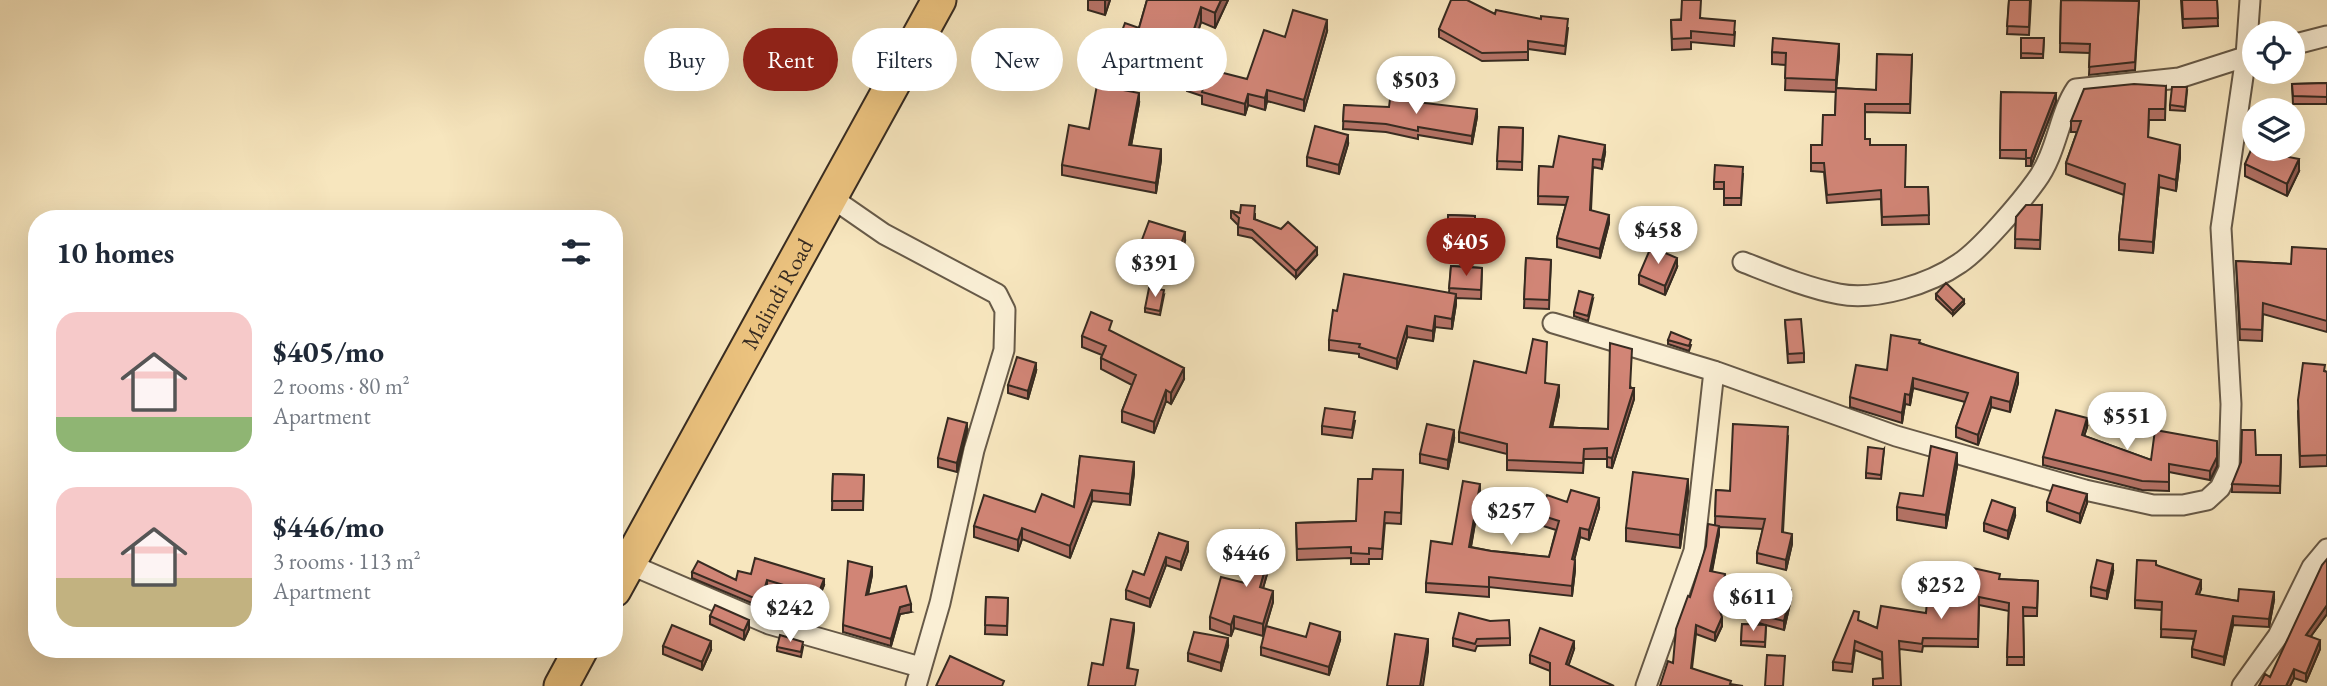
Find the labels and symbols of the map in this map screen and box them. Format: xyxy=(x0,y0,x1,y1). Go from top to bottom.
pin: $503 xyxy=(1375,57,1457,116)
pin: $458 xyxy=(1617,206,1699,266)
pin: $405 xyxy=(1425,218,1507,278)
street label: Malindi Road xyxy=(734,233,820,355)
pin: $391 xyxy=(1114,240,1196,299)
pin: $551 xyxy=(2086,392,2168,452)
pin: $257 xyxy=(1470,488,1552,547)
pin: $446 xyxy=(1205,530,1287,589)
pin: $252 xyxy=(1900,562,1982,621)
pin: $611 xyxy=(1712,574,1794,633)
pin: $242 xyxy=(749,584,831,644)

